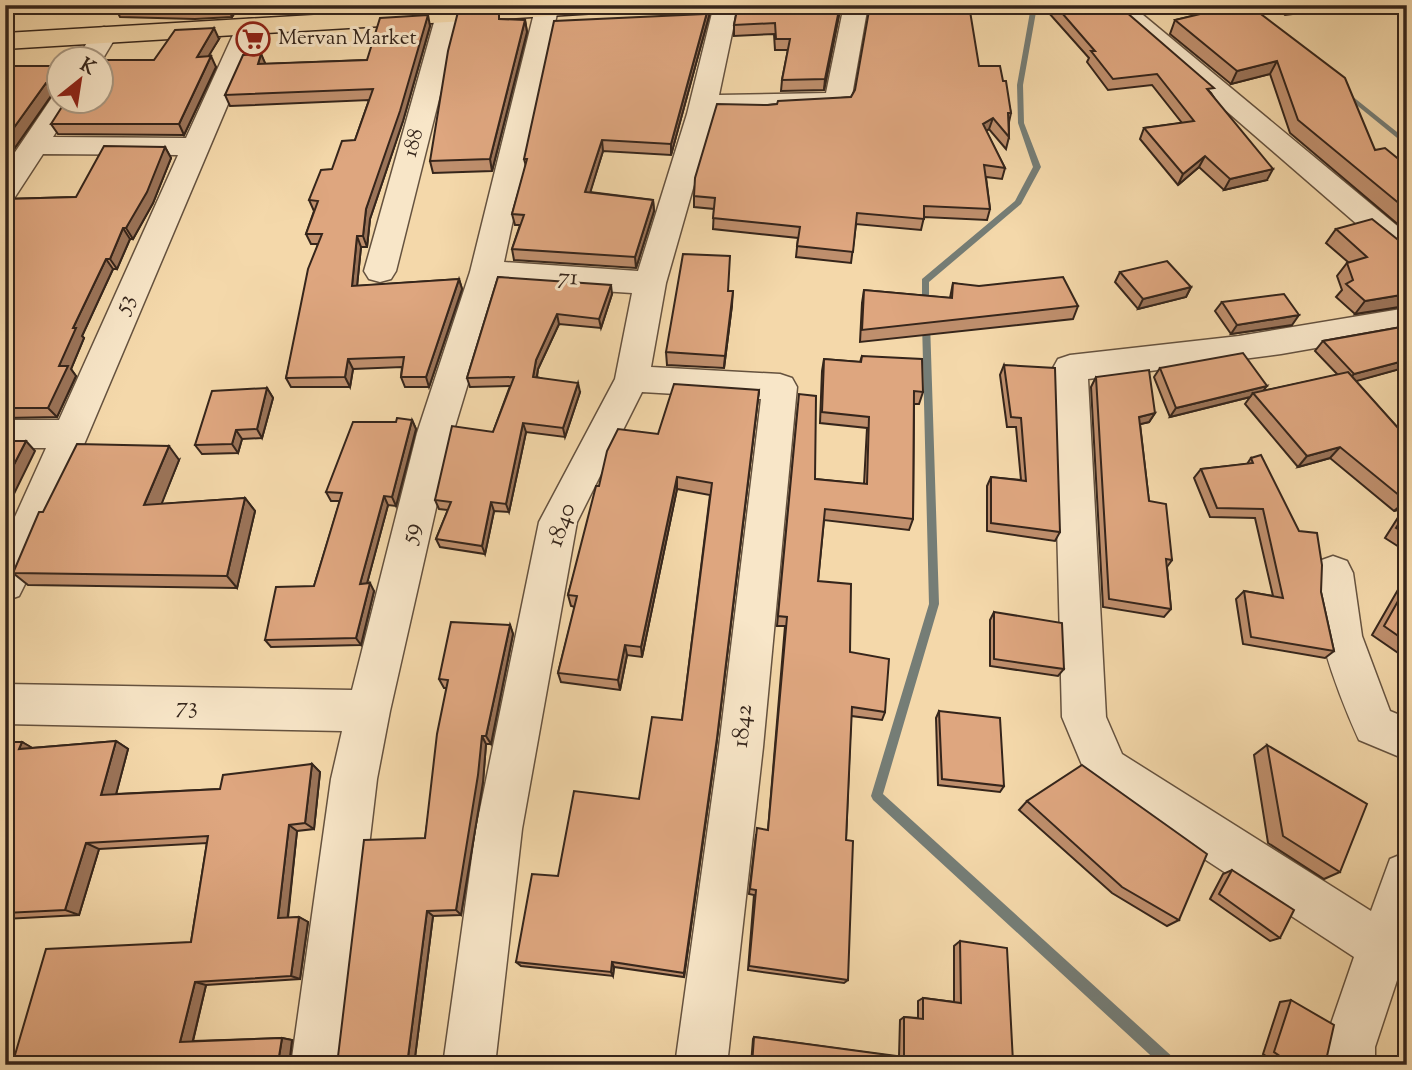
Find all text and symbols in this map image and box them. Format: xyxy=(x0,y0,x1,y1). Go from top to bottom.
supermarket icon: Mervan Market xyxy=(234,20,272,58)
place label: Mervan Market xyxy=(278,24,417,54)
north arrow xyxy=(46,46,116,116)
text: K xyxy=(75,52,100,83)
street label: 188 xyxy=(396,126,432,160)
street label: 71 xyxy=(557,260,579,296)
street label: 53 xyxy=(105,289,144,321)
street label: 1840 xyxy=(539,498,585,552)
street label: 59 xyxy=(392,519,430,549)
street label: 73 xyxy=(176,690,198,724)
street label: 1842 xyxy=(724,703,762,749)

